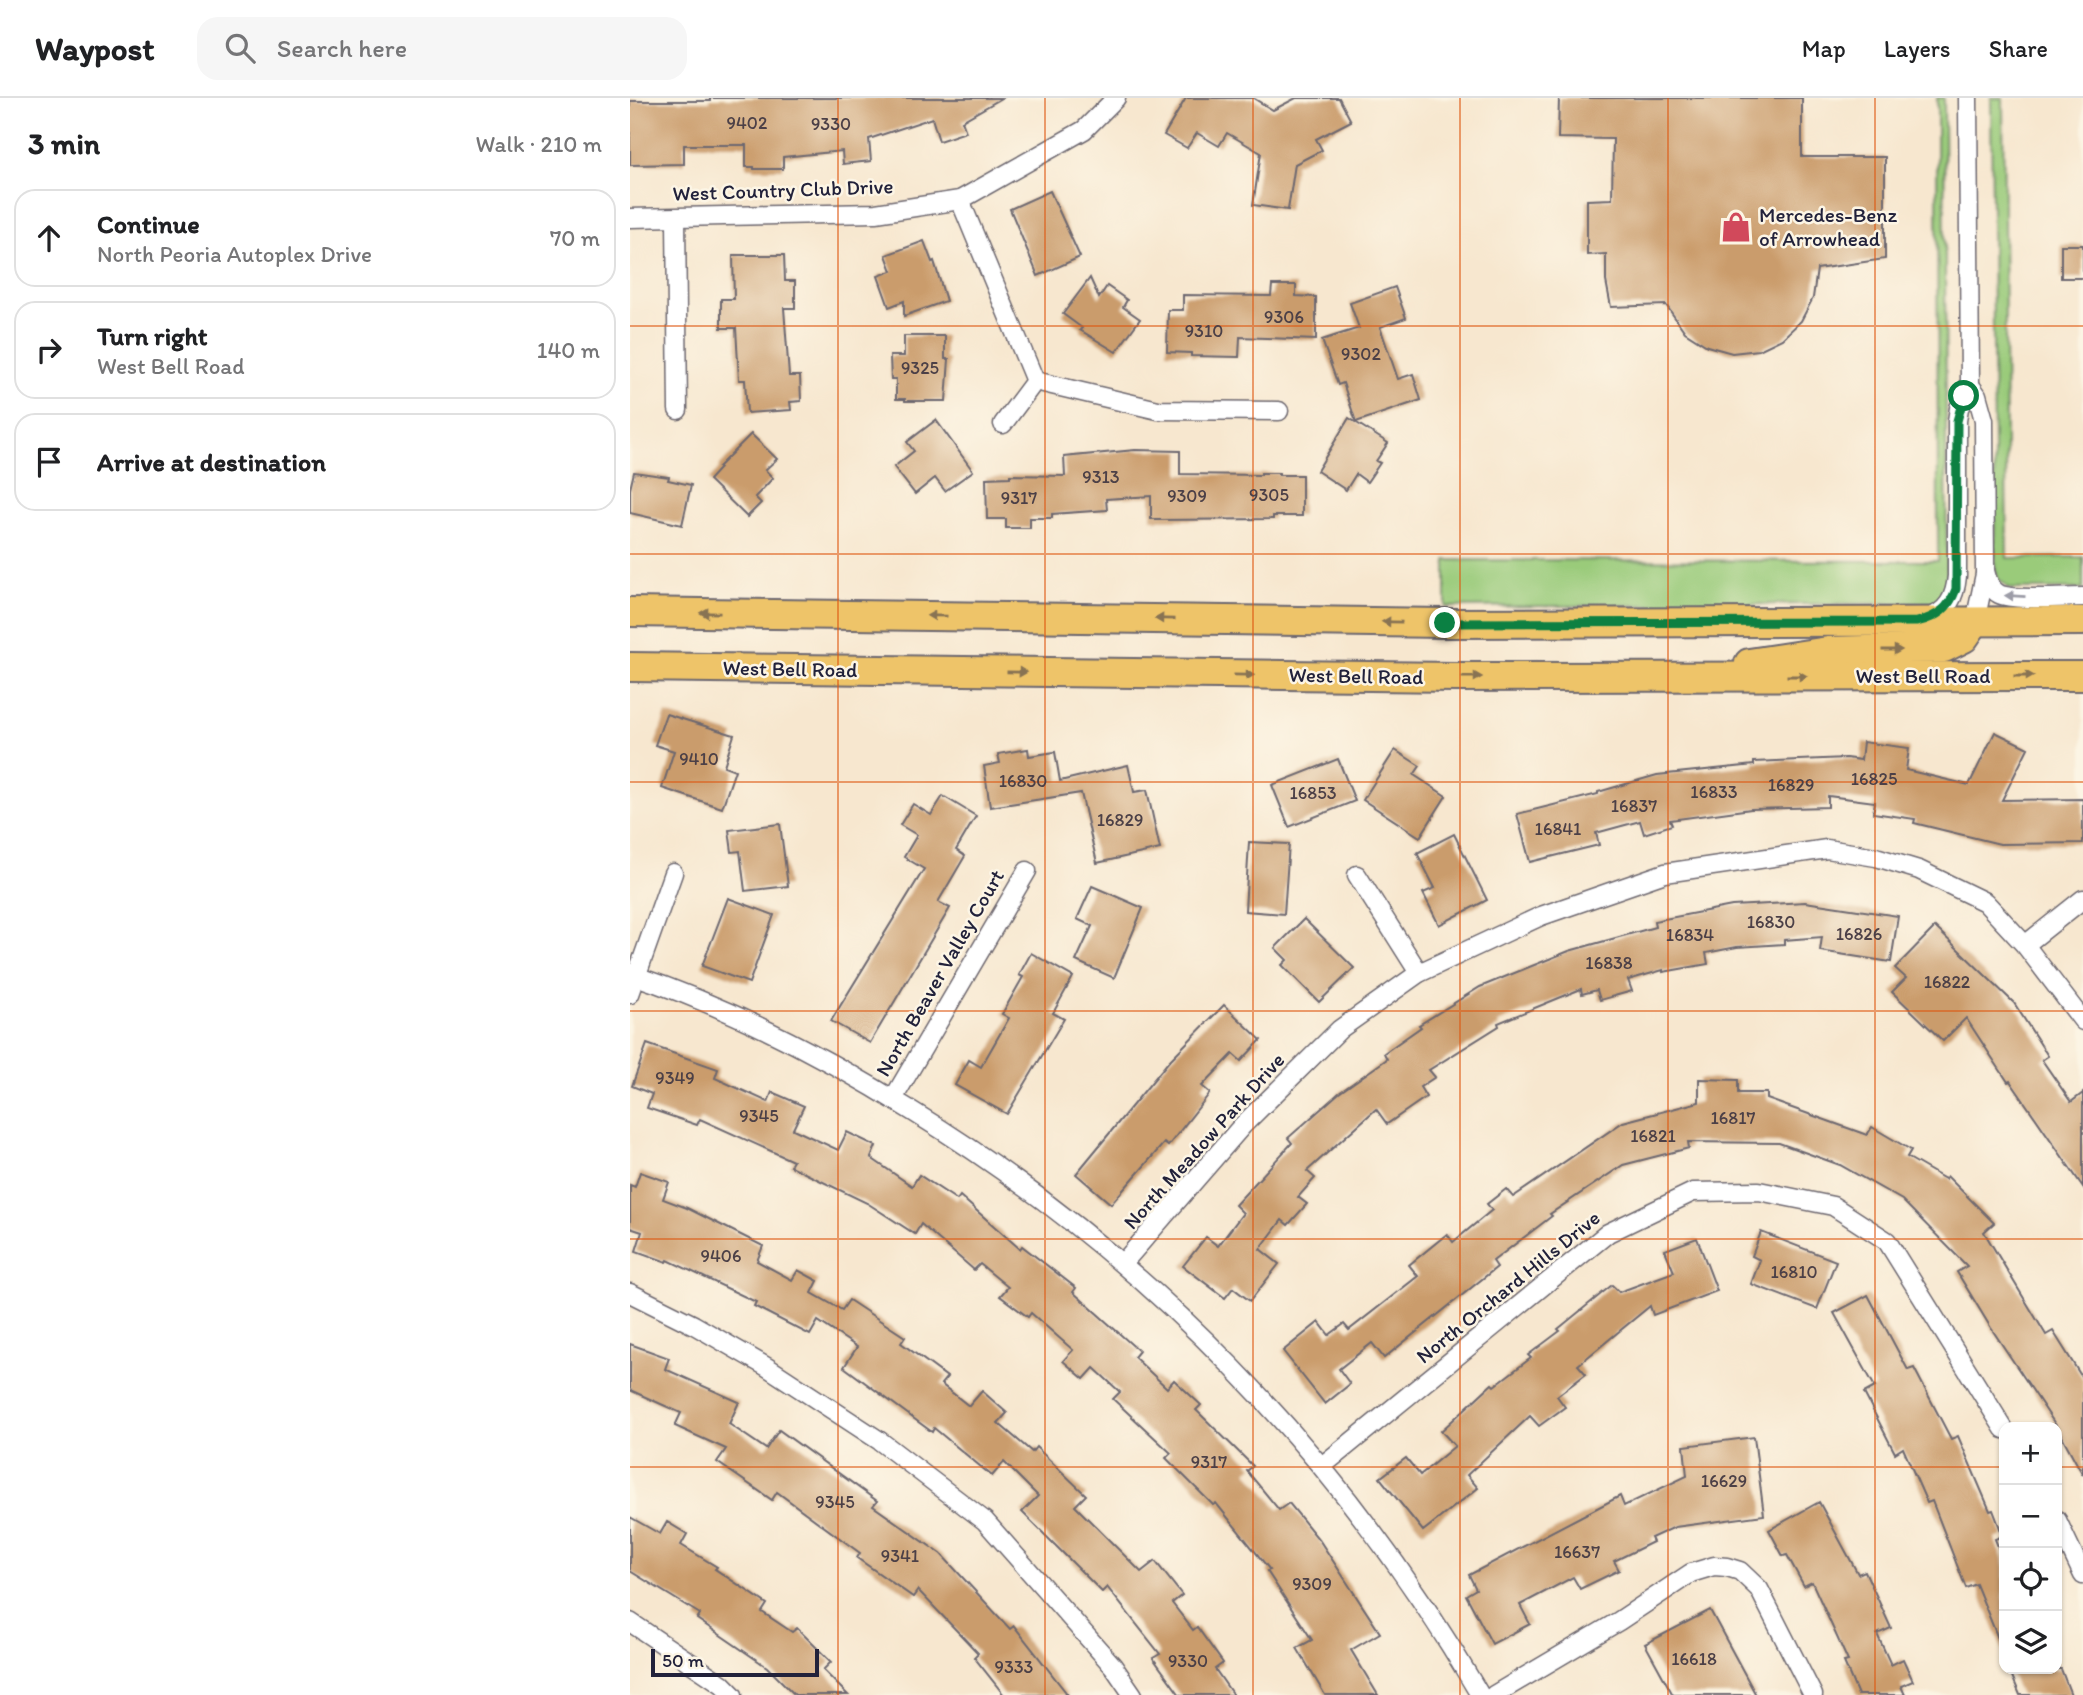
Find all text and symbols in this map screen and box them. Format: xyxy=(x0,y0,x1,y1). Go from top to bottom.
search box xyxy=(197,17,687,80)
text: Waypost xyxy=(35,29,155,68)
icon: search xyxy=(221,29,259,67)
text: Search here xyxy=(277,32,407,64)
text: Map xyxy=(1802,34,1846,63)
text: Layers xyxy=(1884,34,1951,63)
text: Share xyxy=(1989,34,2048,63)
house number: 9402 xyxy=(727,112,768,134)
house number: 9330 xyxy=(811,113,851,135)
text: 3 min xyxy=(28,125,100,162)
text: Walk · 210 m xyxy=(476,130,602,158)
street label: West Country Club Drive xyxy=(672,173,894,206)
place label: Mercedes-Benz of Arrowhead xyxy=(1759,202,1897,251)
text: Continue xyxy=(97,208,200,240)
shop icon: Mercedes-Benz of Arrowhead xyxy=(1719,210,1753,244)
icon: ahead xyxy=(30,219,68,257)
text: 70 m xyxy=(550,224,600,252)
text: North Peoria Autoplex Drive xyxy=(97,240,372,268)
house number: 9306 xyxy=(1264,306,1304,328)
text: Turn right xyxy=(97,320,208,352)
house number: 9310 xyxy=(1185,320,1223,342)
icon: right xyxy=(30,331,68,369)
text: 140 m xyxy=(537,336,600,364)
house number: 9302 xyxy=(1341,343,1381,365)
text: West Bell Road xyxy=(97,352,245,380)
house number: 9325 xyxy=(901,357,939,379)
route start xyxy=(1948,380,1979,411)
icon: arrive xyxy=(30,443,68,481)
text: Arrive at destination xyxy=(97,446,326,478)
house number: 9313 xyxy=(1082,466,1120,488)
house number: 9305 xyxy=(1249,484,1289,506)
house number: 9309 xyxy=(1167,485,1207,507)
house number: 9317 xyxy=(1001,487,1037,509)
one-way arrow xyxy=(2004,590,2026,601)
route end xyxy=(1429,607,1460,638)
one-way arrow xyxy=(699,608,721,619)
one-way arrow xyxy=(926,611,948,622)
one-way arrow xyxy=(1154,613,1176,625)
one-way arrow xyxy=(1381,616,1403,628)
one-way arrow xyxy=(1881,644,1903,656)
street label: West Bell Road xyxy=(722,655,858,682)
street label: West Bell Road xyxy=(1288,662,1424,689)
street label: West Bell Road xyxy=(1856,663,1990,688)
one-way arrow xyxy=(1006,666,1028,678)
one-way arrow xyxy=(1233,669,1255,681)
one-way arrow xyxy=(1786,670,1808,682)
one-way arrow xyxy=(2014,670,2036,682)
one-way arrow xyxy=(1461,671,1483,683)
house number: 9410 xyxy=(679,748,719,770)
house number: 16825 xyxy=(1851,768,1897,790)
house number: 16830 xyxy=(999,770,1047,792)
house number: 16829 xyxy=(1768,774,1814,796)
house number: 16833 xyxy=(1690,781,1738,803)
house number: 16853 xyxy=(1290,782,1337,804)
house number: 16837 xyxy=(1611,795,1657,817)
house number: 16829 xyxy=(1097,809,1143,831)
house number: 16841 xyxy=(1535,818,1581,840)
street label: North Beaver Valley Court xyxy=(870,865,1009,1081)
house number: 16830 xyxy=(1747,911,1795,933)
house number: 16826 xyxy=(1836,923,1882,945)
house number: 16834 xyxy=(1666,924,1714,946)
house number: 16838 xyxy=(1585,952,1633,974)
house number: 16822 xyxy=(1924,971,1971,993)
street label: North Meadow Park Drive xyxy=(1118,1047,1289,1234)
house number: 9349 xyxy=(655,1067,695,1089)
house number: 9345 xyxy=(739,1105,779,1127)
house number: 16817 xyxy=(1710,1107,1756,1129)
house number: 16821 xyxy=(1630,1125,1676,1147)
street label: North Orchard Hills Drive xyxy=(1411,1205,1605,1368)
house number: 9406 xyxy=(701,1245,741,1267)
house number: 16810 xyxy=(1770,1261,1818,1283)
map controls xyxy=(1999,1422,2062,1674)
button: + xyxy=(1999,1422,2062,1485)
house number: 9317 xyxy=(1191,1451,1227,1473)
house number: 16629 xyxy=(1701,1470,1747,1492)
button: − xyxy=(1999,1485,2062,1548)
house number: 9345 xyxy=(815,1491,855,1513)
house number: 16637 xyxy=(1554,1541,1600,1563)
house number: 9341 xyxy=(881,1545,919,1567)
button: locate xyxy=(1999,1548,2062,1611)
house number: 9309 xyxy=(1292,1573,1332,1595)
button: layers xyxy=(1999,1611,2062,1674)
scale bar xyxy=(651,1646,819,1678)
house number: 16618 xyxy=(1671,1648,1717,1670)
text: 50 m xyxy=(662,1649,704,1672)
house number: 9330 xyxy=(1168,1650,1208,1672)
house number: 9333 xyxy=(995,1656,1034,1678)

